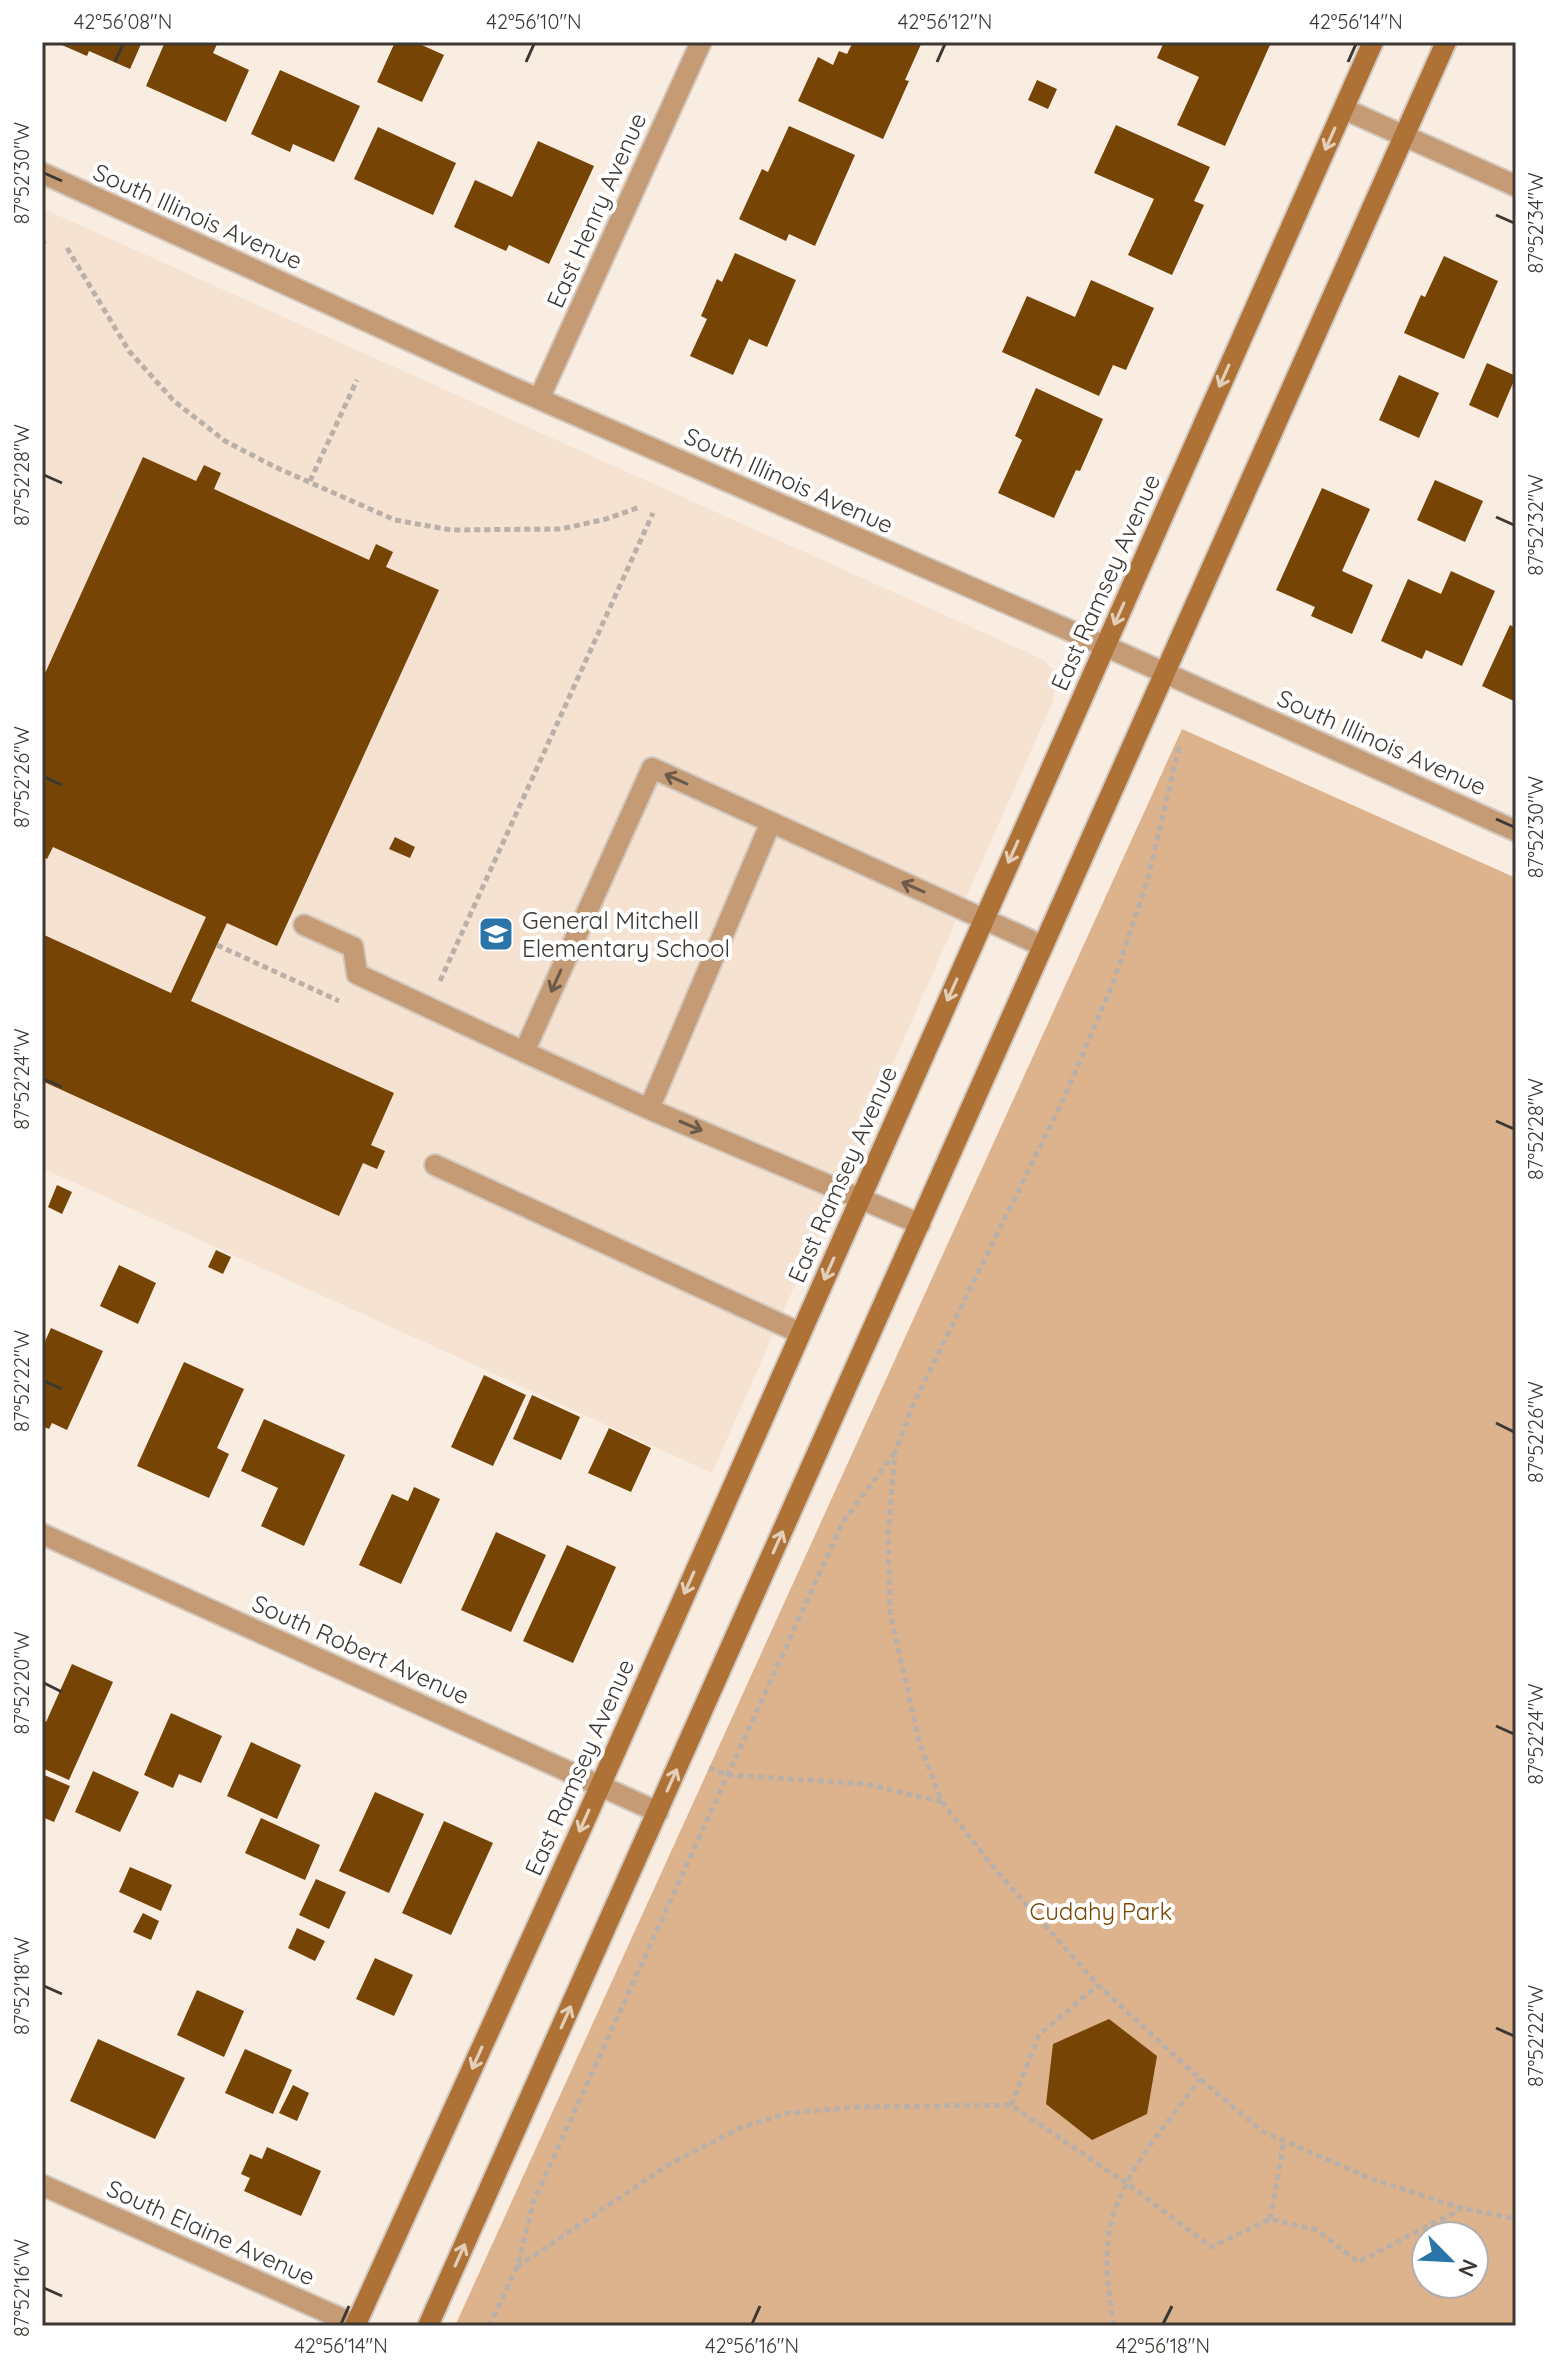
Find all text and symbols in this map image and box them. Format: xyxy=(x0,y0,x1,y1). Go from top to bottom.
text: 42°56'08"N xyxy=(74,9,172,34)
text: 42°56'10"N xyxy=(486,9,582,34)
text: 42°56'12"N xyxy=(898,9,992,34)
text: 42°56'14"N xyxy=(1309,9,1403,34)
street label: East Henry Avenue xyxy=(540,108,652,312)
text: 87°52'30"W xyxy=(9,122,34,224)
one-way arrow xyxy=(1322,127,1337,151)
street label: South Illinois Avenue xyxy=(89,156,307,276)
text: 87°52'34"W xyxy=(1523,173,1548,273)
one-way arrow xyxy=(1216,364,1231,388)
street label: South Illinois Avenue xyxy=(680,420,898,540)
text: 87°52'28"W xyxy=(9,424,34,526)
street label: East Ramsey Avenue xyxy=(1044,469,1166,695)
text: 87°52'32"W xyxy=(1523,474,1548,576)
one-way arrow xyxy=(1110,601,1125,626)
street label: South Illinois Avenue xyxy=(1273,682,1491,802)
text: 87°52'26"W xyxy=(9,726,34,828)
one-way arrow xyxy=(664,771,688,786)
text: 87°52'30"W xyxy=(1523,776,1548,878)
one-way arrow xyxy=(1005,839,1020,863)
one-way arrow xyxy=(901,878,925,893)
place label: General Mitchell Elementary School xyxy=(522,905,730,963)
school or university icon: General Mitchell Elementary School xyxy=(477,915,515,953)
one-way arrow xyxy=(548,968,563,993)
one-way arrow xyxy=(944,978,959,1002)
text: 87°52'24"W xyxy=(9,1028,34,1130)
street label: East Ramsey Avenue xyxy=(781,1061,903,1287)
text: 87°52'28"W xyxy=(1523,1078,1548,1180)
one-way arrow xyxy=(678,1120,703,1135)
one-way arrow xyxy=(820,1256,835,1281)
text: 87°52'22"W xyxy=(9,1330,34,1432)
text: 87°52'26"W xyxy=(1523,1381,1548,1483)
one-way arrow xyxy=(771,1531,786,1555)
one-way arrow xyxy=(681,1571,696,1595)
street label: South Robert Avenue xyxy=(248,1588,474,1710)
text: 87°52'20"W xyxy=(9,1632,34,1734)
street label: East Ramsey Avenue xyxy=(518,1654,640,1880)
text: 87°52'24"W xyxy=(1523,1683,1548,1785)
one-way arrow xyxy=(665,1768,680,1792)
one-way arrow xyxy=(576,1809,591,1833)
park label: Cudahy Park xyxy=(1030,1896,1172,1926)
text: 87°52'18"W xyxy=(9,1937,34,2035)
text: 87°52'22"W xyxy=(1523,1985,1548,2087)
one-way arrow xyxy=(559,2006,574,2030)
one-way arrow xyxy=(468,2045,483,2070)
street label: South Elaine Avenue xyxy=(102,2173,320,2291)
north arrow xyxy=(1410,2220,1490,2300)
text: 87°52'16"W xyxy=(9,2239,34,2337)
one-way arrow xyxy=(453,2243,468,2267)
text: N xyxy=(1452,2255,1484,2281)
text: 42°56'14"N xyxy=(294,2333,388,2358)
text: 42°56'16"N xyxy=(705,2333,799,2358)
text: 42°56'18"N xyxy=(1116,2333,1210,2358)

